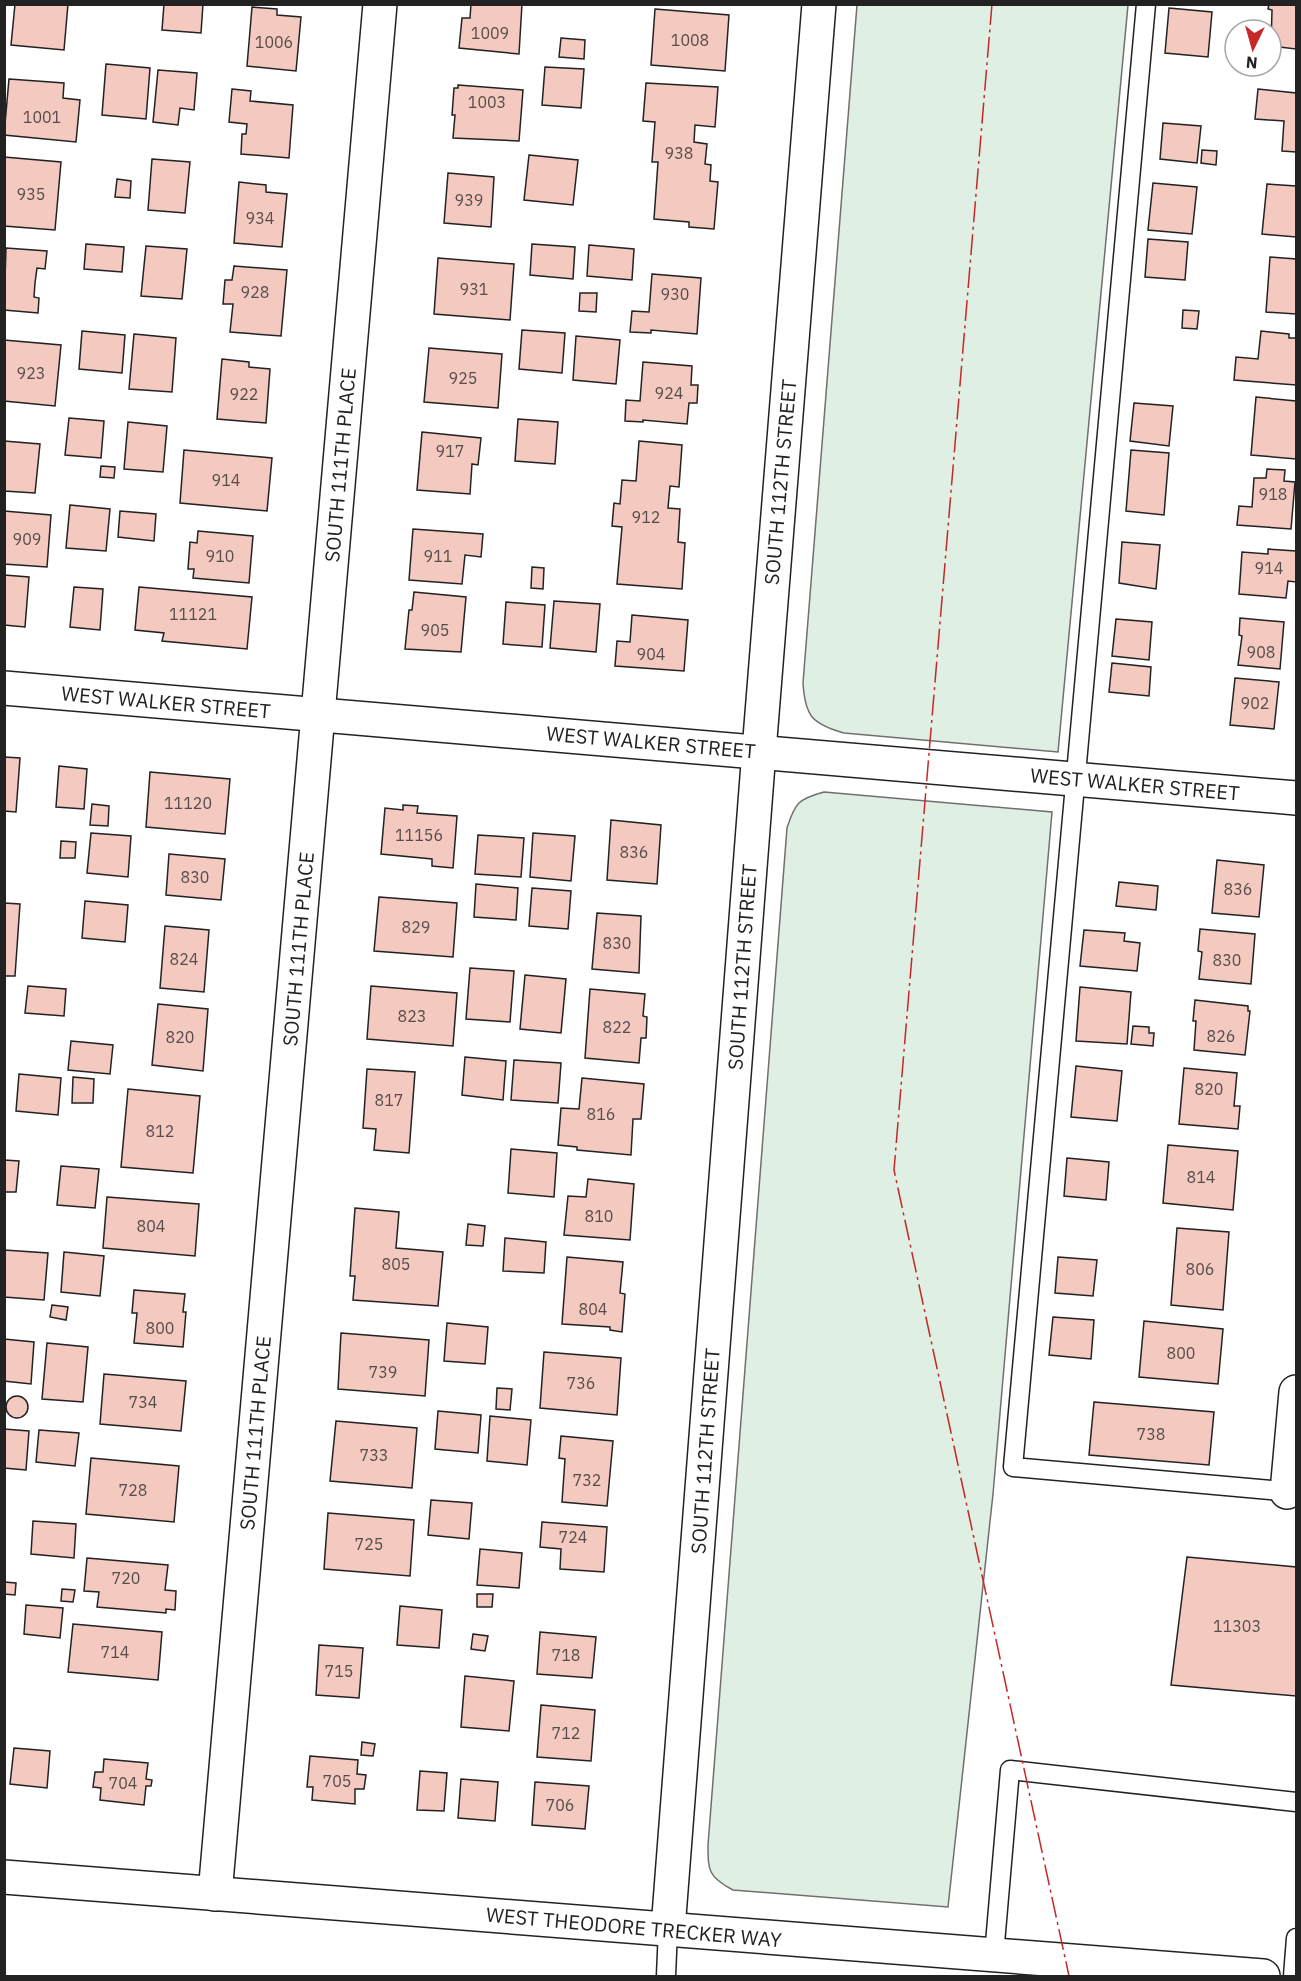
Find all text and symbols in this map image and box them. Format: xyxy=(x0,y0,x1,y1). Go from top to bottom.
north arrow xyxy=(1223,18,1283,78)
house number: 1009 xyxy=(471,23,509,43)
house number: 1008 xyxy=(671,30,709,50)
house number: 1006 xyxy=(255,32,293,52)
text: N xyxy=(1245,52,1258,73)
house number: 1003 xyxy=(468,92,506,112)
house number: 1001 xyxy=(23,107,61,127)
house number: 938 xyxy=(665,143,693,163)
house number: 935 xyxy=(17,184,45,204)
house number: 939 xyxy=(455,190,483,210)
house number: 934 xyxy=(246,208,274,228)
house number: 931 xyxy=(460,279,488,299)
house number: 928 xyxy=(241,282,269,302)
house number: 930 xyxy=(661,284,689,304)
house number: 923 xyxy=(17,363,45,383)
street label: SOUTH 111TH PLACE xyxy=(318,367,362,563)
house number: 925 xyxy=(449,368,477,388)
street label: SOUTH 112TH STREET xyxy=(758,378,802,586)
house number: 924 xyxy=(655,383,683,403)
house number: 922 xyxy=(230,384,258,404)
house number: 917 xyxy=(436,441,464,461)
house number: 914 xyxy=(212,470,240,490)
house number: 918 xyxy=(1259,484,1287,504)
house number: 912 xyxy=(632,507,660,527)
house number: 909 xyxy=(13,529,41,549)
house number: 910 xyxy=(206,546,234,566)
house number: 911 xyxy=(424,546,452,566)
house number: 914 xyxy=(1255,558,1283,578)
house number: 11121 xyxy=(169,604,217,624)
house number: 905 xyxy=(421,620,449,640)
house number: 908 xyxy=(1247,642,1275,662)
house number: 904 xyxy=(637,644,665,664)
street label: WEST WALKER STREET xyxy=(60,679,272,725)
house number: 902 xyxy=(1241,693,1269,713)
street label: WEST WALKER STREET xyxy=(545,719,757,765)
street label: WEST WALKER STREET xyxy=(1029,761,1241,807)
house number: 11120 xyxy=(164,793,212,813)
house number: 11156 xyxy=(395,825,443,845)
house number: 836 xyxy=(620,842,648,862)
street label: SOUTH 111TH PLACE xyxy=(276,851,320,1047)
street label: SOUTH 112TH STREET xyxy=(721,863,763,1071)
house number: 830 xyxy=(181,867,209,887)
house number: 836 xyxy=(1224,879,1252,899)
house number: 829 xyxy=(402,917,430,937)
house number: 830 xyxy=(603,933,631,953)
house number: 824 xyxy=(170,949,198,969)
house number: 830 xyxy=(1213,950,1241,970)
house number: 823 xyxy=(398,1006,426,1026)
house number: 822 xyxy=(603,1017,631,1037)
house number: 826 xyxy=(1207,1026,1235,1046)
house number: 820 xyxy=(166,1027,194,1047)
house number: 820 xyxy=(1195,1079,1223,1099)
house number: 817 xyxy=(375,1090,403,1110)
house number: 816 xyxy=(587,1104,615,1124)
house number: 812 xyxy=(146,1121,174,1141)
house number: 814 xyxy=(1187,1167,1215,1187)
house number: 810 xyxy=(585,1206,613,1226)
house number: 804 xyxy=(137,1216,165,1236)
house number: 805 xyxy=(382,1254,410,1274)
house number: 806 xyxy=(1186,1259,1214,1279)
house number: 804 xyxy=(579,1299,607,1319)
house number: 800 xyxy=(146,1318,174,1338)
street label: SOUTH 111TH PLACE xyxy=(233,1335,277,1531)
house number: 800 xyxy=(1167,1343,1195,1363)
street label: SOUTH 112TH STREET xyxy=(684,1347,726,1555)
house number: 739 xyxy=(369,1362,397,1382)
house number: 736 xyxy=(567,1373,595,1393)
house number: 734 xyxy=(129,1392,157,1412)
house number: 738 xyxy=(1137,1424,1165,1444)
house number: 733 xyxy=(360,1445,388,1465)
house number: 732 xyxy=(573,1470,601,1490)
house number: 728 xyxy=(119,1480,147,1500)
house number: 724 xyxy=(559,1527,587,1547)
house number: 725 xyxy=(355,1534,383,1554)
house number: 720 xyxy=(112,1568,140,1588)
house number: 11303 xyxy=(1213,1616,1261,1636)
house number: 714 xyxy=(101,1642,129,1662)
house number: 718 xyxy=(552,1645,580,1665)
house number: 715 xyxy=(325,1661,353,1681)
house number: 712 xyxy=(552,1723,580,1743)
house number: 705 xyxy=(323,1771,351,1791)
house number: 704 xyxy=(109,1773,137,1793)
house number: 706 xyxy=(546,1795,574,1815)
street label: WEST THEODORE TRECKER WAY xyxy=(485,1901,783,1953)

